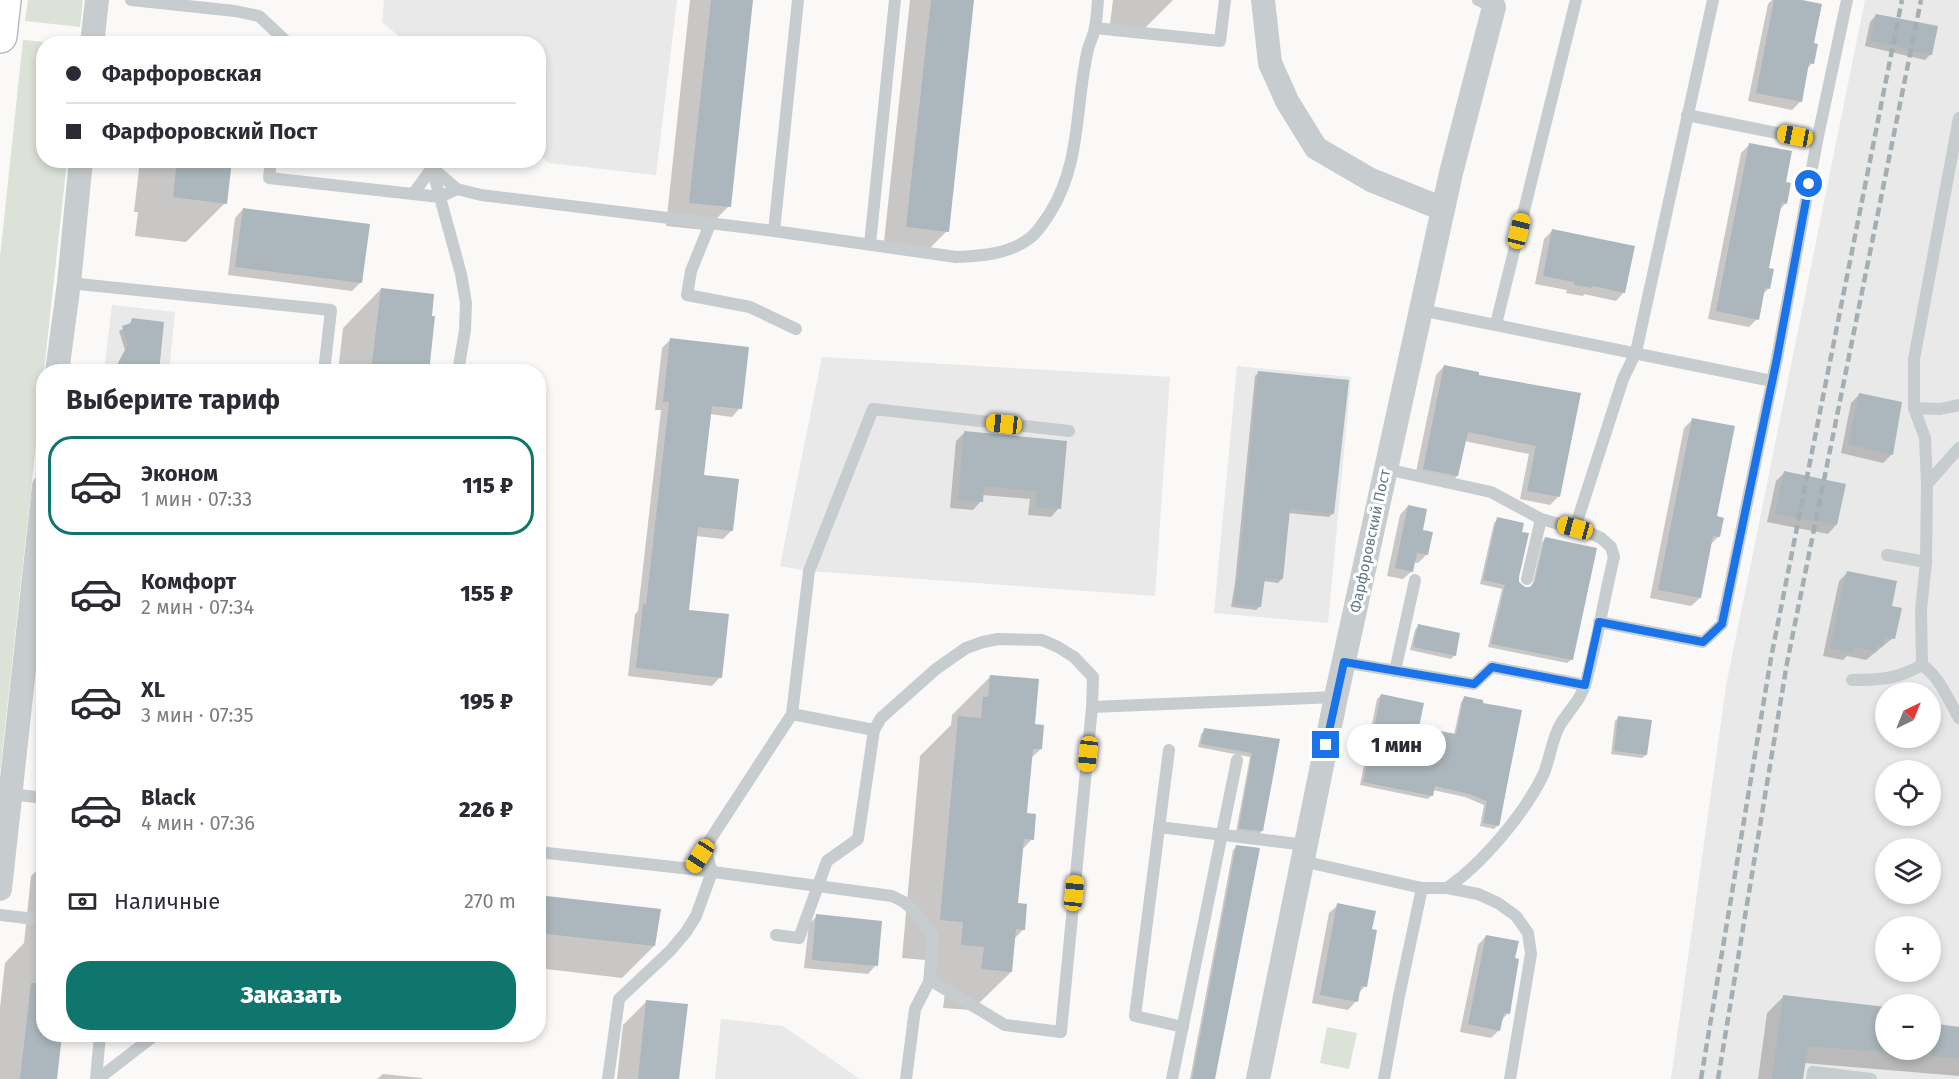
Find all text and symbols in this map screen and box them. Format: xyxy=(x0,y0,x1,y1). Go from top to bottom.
text: Фарфоровская xyxy=(102,60,262,87)
text: Фарфоровский Пост xyxy=(102,118,317,145)
car xyxy=(1776,124,1814,148)
route start xyxy=(1795,170,1822,197)
car xyxy=(1506,211,1532,251)
text: Выберите тариф xyxy=(66,384,280,416)
car xyxy=(985,413,1023,435)
icon: car xyxy=(69,459,123,513)
text: Эконом xyxy=(141,460,218,487)
street label: Фарфоровский Пост xyxy=(1346,467,1394,614)
text: 115 ₽ xyxy=(462,472,513,499)
text: 1 мин · 07:33 xyxy=(141,487,252,511)
car xyxy=(1555,515,1595,541)
icon: car xyxy=(69,567,123,621)
text: Комфорт xyxy=(141,568,236,595)
text: 155 ₽ xyxy=(460,580,513,607)
text: 2 мин · 07:34 xyxy=(141,595,254,619)
icon: car xyxy=(69,675,123,729)
text: XL xyxy=(141,676,165,703)
north arrow xyxy=(1875,682,1941,748)
map controls xyxy=(1875,682,1941,1060)
text: 195 ₽ xyxy=(460,688,513,715)
text: 3 мин · 07:35 xyxy=(141,703,254,727)
callout: 1 мин xyxy=(1347,724,1446,766)
route end xyxy=(1312,731,1339,758)
text: 1 мин xyxy=(1371,733,1422,757)
car xyxy=(1077,735,1099,773)
button: locate xyxy=(1875,760,1941,826)
icon: car xyxy=(69,783,123,837)
text: Black xyxy=(141,784,196,811)
text: 226 ₽ xyxy=(459,796,513,823)
text: 4 мин · 07:36 xyxy=(141,811,255,835)
car xyxy=(683,836,717,876)
button: layers xyxy=(1875,838,1941,904)
car xyxy=(1063,874,1085,912)
icon: cash xyxy=(66,885,99,918)
text: Наличные xyxy=(114,888,220,915)
text: 270 m xyxy=(464,889,516,913)
button: + xyxy=(1875,916,1941,982)
button: Заказать xyxy=(66,961,516,1030)
button: − xyxy=(1875,994,1941,1060)

